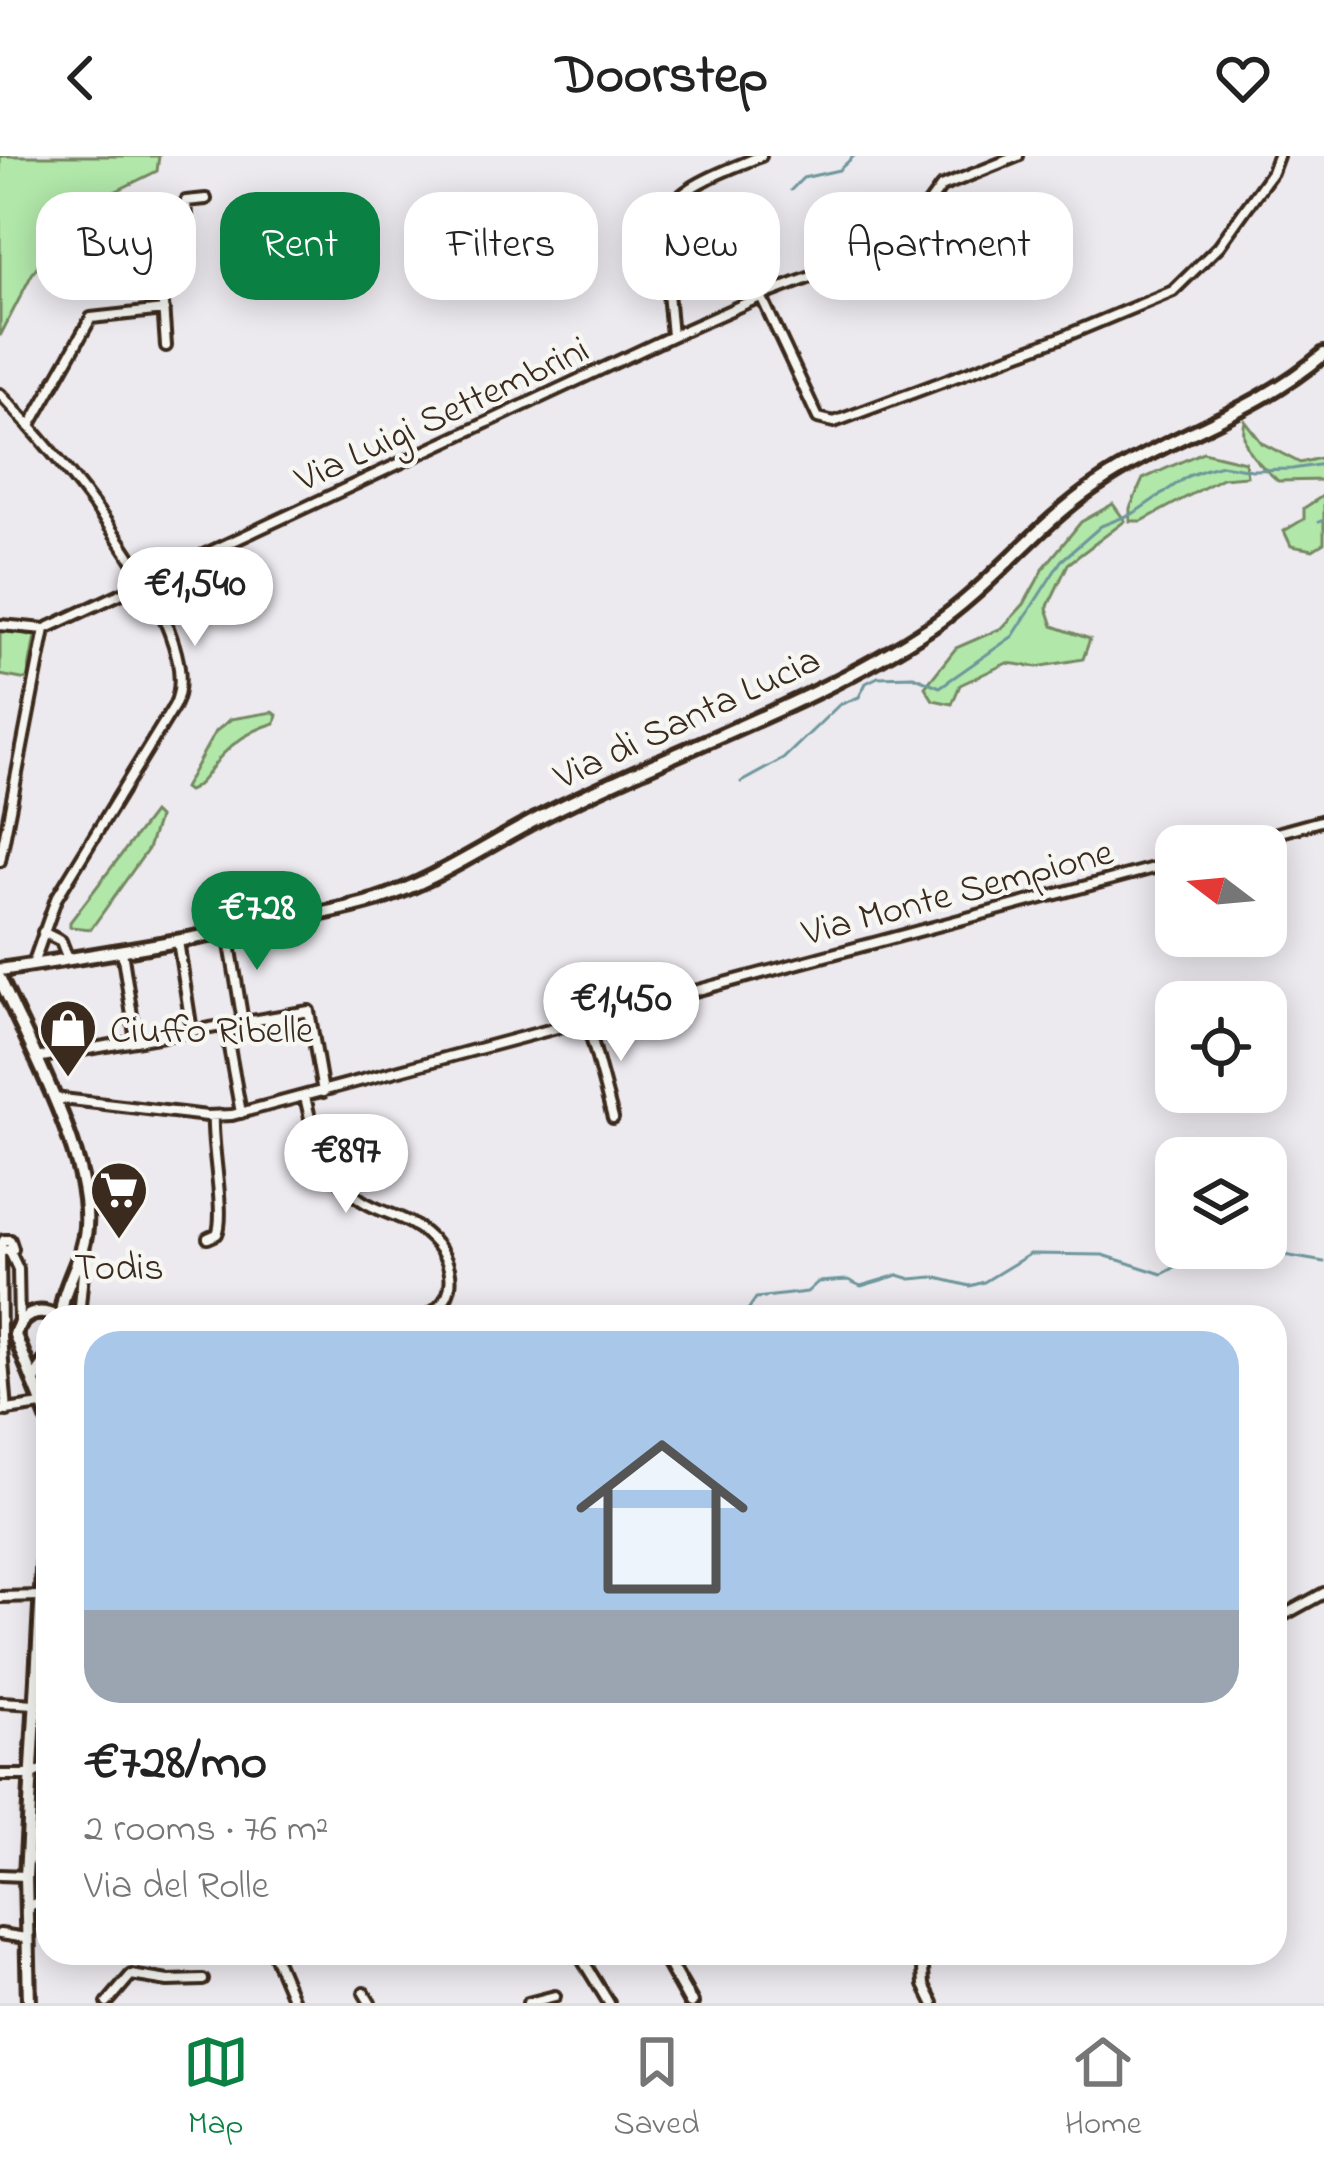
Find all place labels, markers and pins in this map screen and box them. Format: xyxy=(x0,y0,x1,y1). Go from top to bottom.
pin: €1,540 xyxy=(97,547,293,649)
pin: €728 xyxy=(186,871,328,973)
pin: €1,450 xyxy=(523,962,719,1064)
shop icon: Ciuffo Ribelle xyxy=(37,997,99,1079)
place label: Ciuffo Ribelle xyxy=(110,1004,314,1061)
pin: €897 xyxy=(275,1114,417,1216)
supermarket icon: Todis xyxy=(88,1159,150,1241)
place label: Todis xyxy=(74,1241,164,1298)

